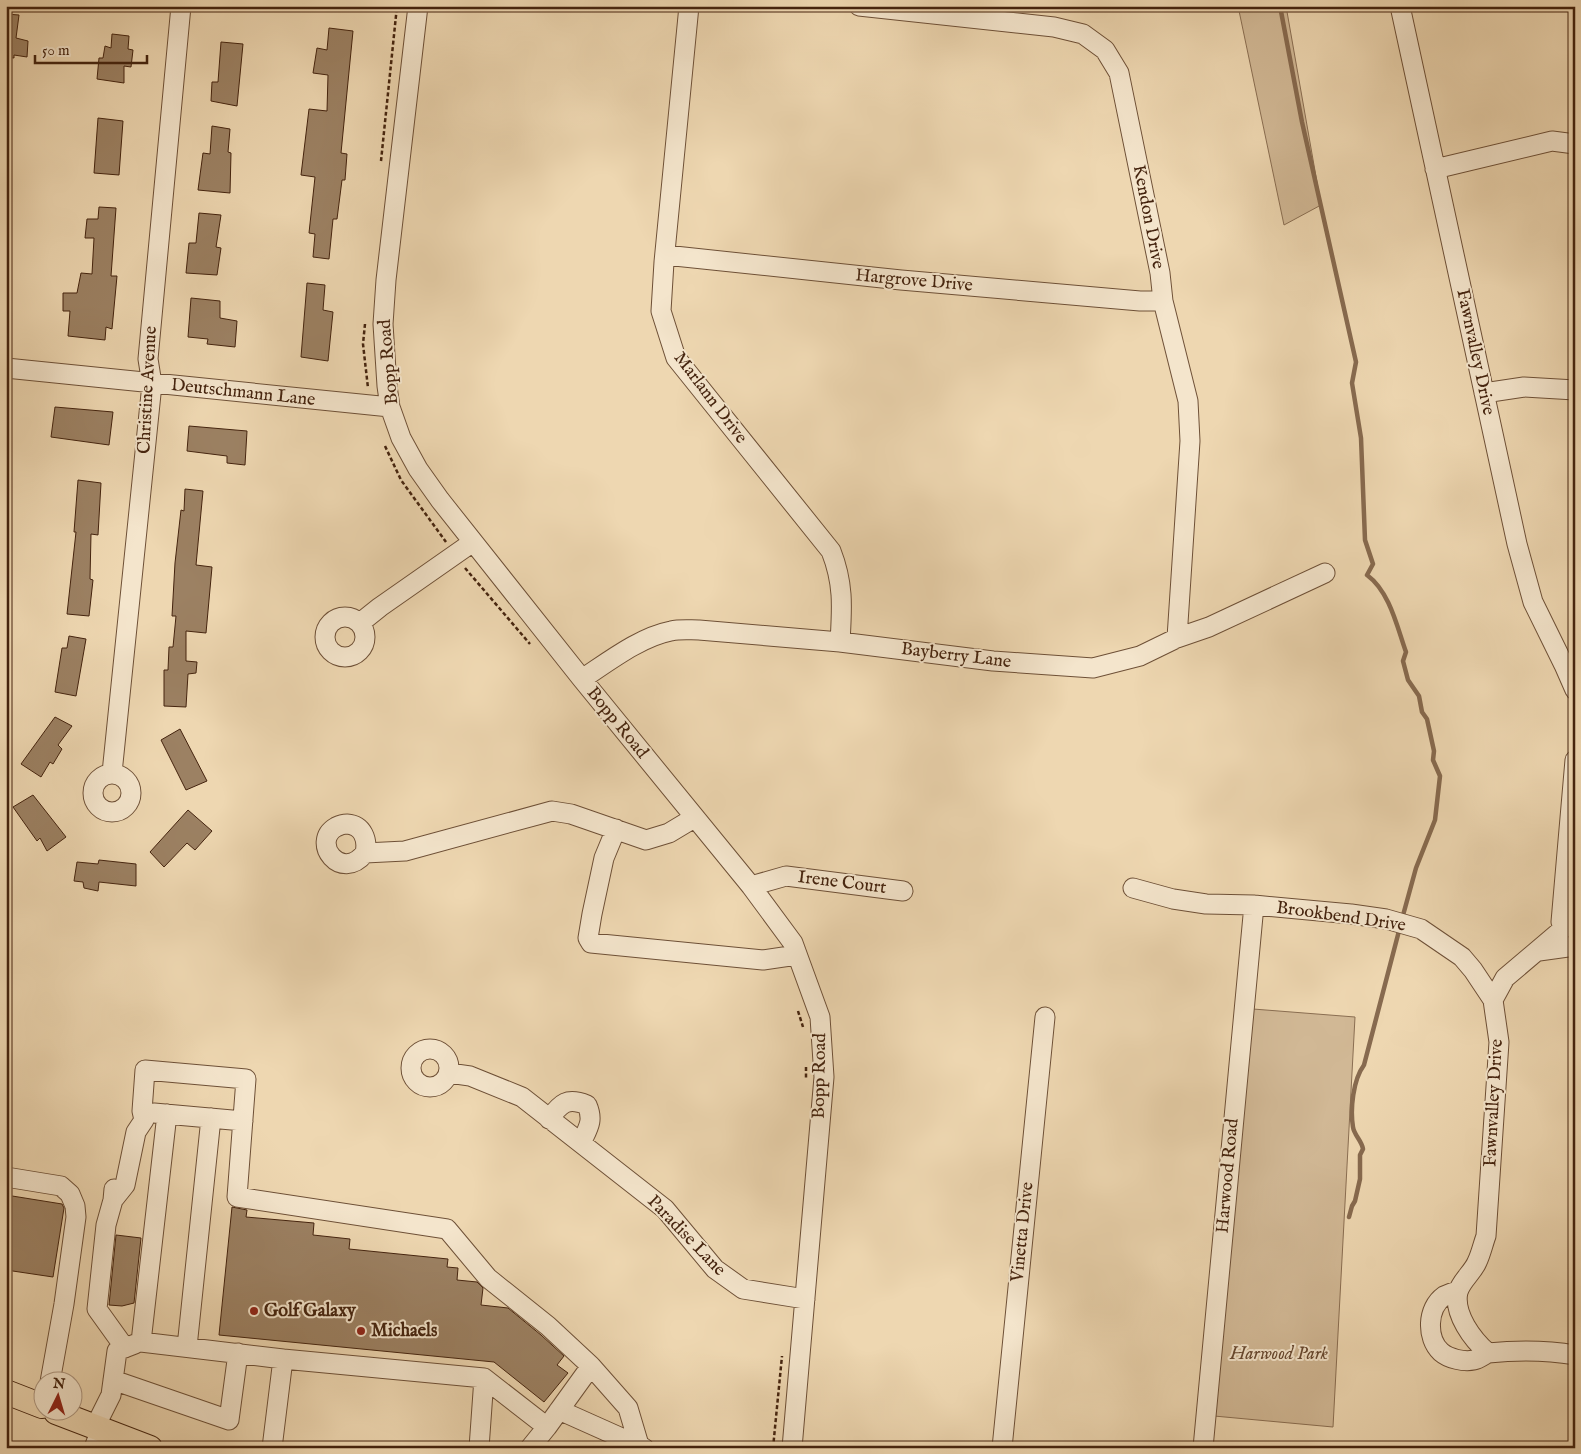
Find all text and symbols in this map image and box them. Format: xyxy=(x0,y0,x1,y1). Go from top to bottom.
scale bar xyxy=(35,32,148,64)
text: 50 m xyxy=(42,41,70,60)
street label: Kendon Drive xyxy=(1127,163,1169,271)
street label: Hargrove Drive xyxy=(854,264,974,298)
street label: Fawnvalley Drive xyxy=(1450,287,1500,417)
street label: Bopp Road xyxy=(374,318,404,406)
street label: Christine Avenue xyxy=(133,325,163,455)
street label: Marlann Drive xyxy=(668,348,752,448)
street label: Deutschmann Lane xyxy=(170,374,316,412)
street label: Bayberry Lane xyxy=(900,638,1012,674)
street label: Bopp Road xyxy=(581,682,653,764)
street label: Irene Court xyxy=(796,866,888,900)
street label: Brookbend Drive xyxy=(1275,897,1407,937)
street label: Bopp Road xyxy=(808,1033,832,1119)
street label: Fawnvalley Drive xyxy=(1479,1038,1509,1168)
street label: Harwood Road xyxy=(1212,1117,1245,1234)
street label: Vinetta Drive xyxy=(1006,1181,1040,1284)
street label: Paradise Lane xyxy=(642,1191,730,1281)
place label: Golf Galaxy xyxy=(264,1300,357,1323)
marker: Golf Galaxy xyxy=(248,1305,260,1317)
place label: Michaels xyxy=(371,1320,438,1343)
marker: Michaels xyxy=(355,1325,367,1337)
park label: Harwood Park xyxy=(1229,1343,1328,1366)
north arrow xyxy=(32,1372,82,1422)
text: N xyxy=(51,1374,66,1394)

